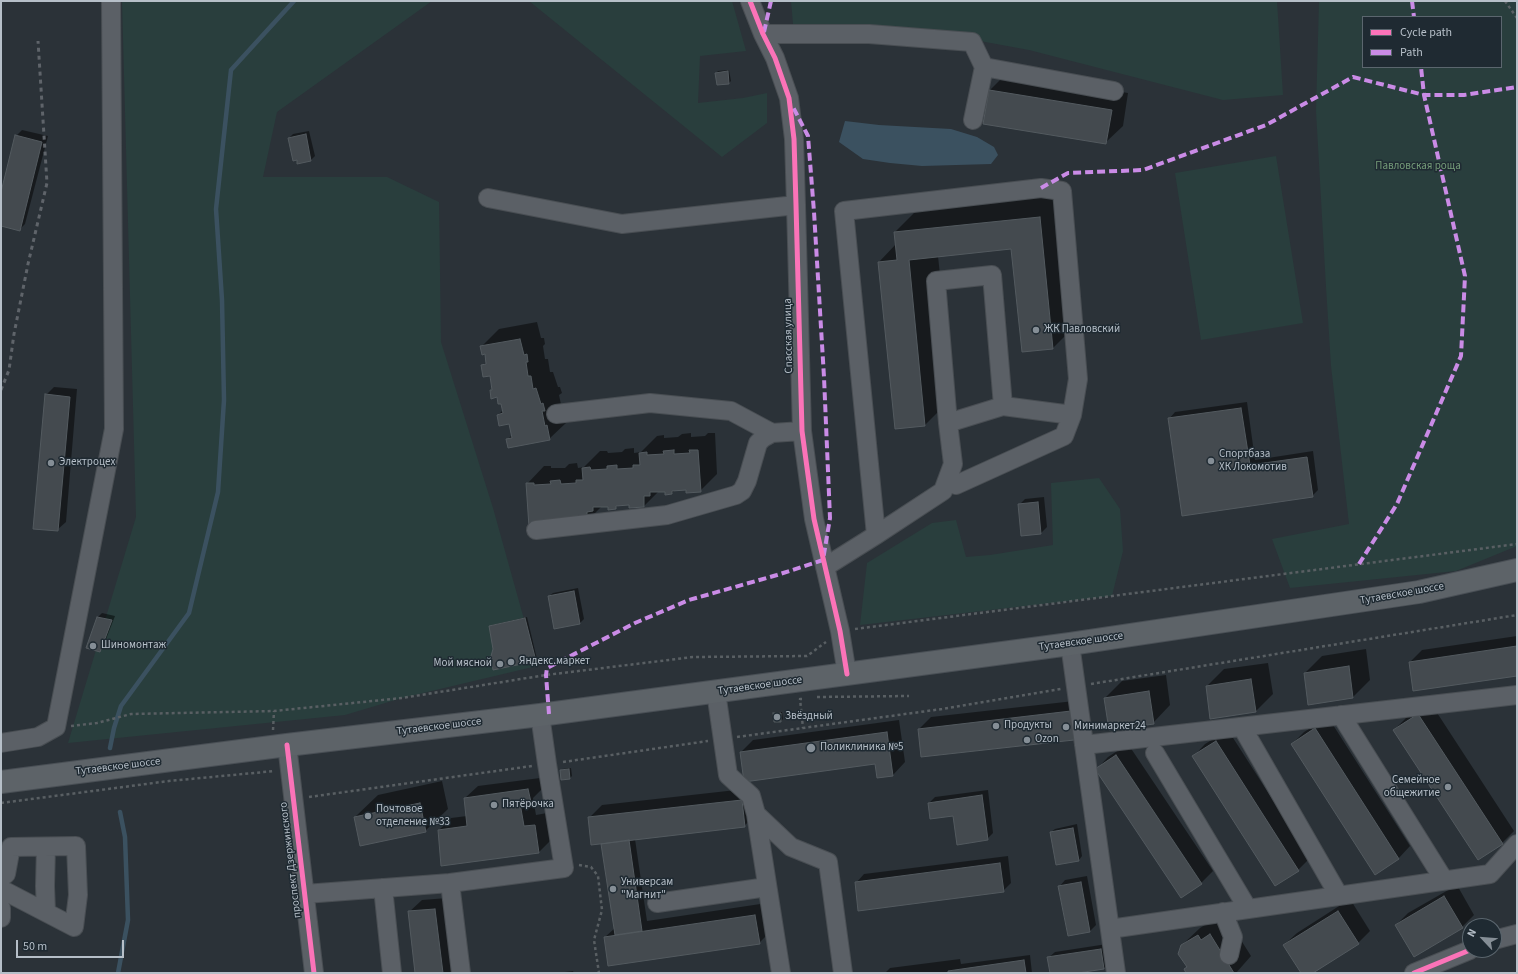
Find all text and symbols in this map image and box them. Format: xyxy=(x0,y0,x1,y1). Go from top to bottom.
legend xyxy=(1362,16,1502,68)
text: Cycle path xyxy=(1400,24,1452,41)
text: Path xyxy=(1400,44,1423,61)
park label: Павловская роща xyxy=(1375,160,1461,174)
street label: Спасская улица xyxy=(782,298,796,374)
place label: ЖК Павловский xyxy=(1044,323,1120,337)
marker: ЖК Павловский xyxy=(1031,325,1041,335)
place label: Спортбаза ХК Локомотив xyxy=(1219,448,1287,474)
place label: Электроцех xyxy=(59,456,115,470)
marker: Спортбаза ХК Локомотив xyxy=(1206,456,1216,466)
marker: Электроцех xyxy=(46,458,56,468)
street label: Тутаевское шоссе xyxy=(1359,580,1445,608)
street label: Тутаевское шоссе xyxy=(1038,630,1124,654)
place label: Шиномонтаж xyxy=(101,639,166,653)
marker: Шиномонтаж xyxy=(88,641,98,651)
place label: Яндекс.маркет xyxy=(519,655,590,669)
place label: Мой мясной xyxy=(434,657,492,671)
marker: Яндекс.маркет xyxy=(506,657,516,667)
marker: Мой мясной xyxy=(495,659,505,669)
street label: Тутаевское шоссе xyxy=(717,674,803,698)
place label: Звёздный xyxy=(785,710,833,724)
marker: Звёздный xyxy=(772,712,782,722)
street label: Тутаевское шоссе xyxy=(396,715,482,739)
place label: Продукты xyxy=(1004,719,1052,733)
place label: Минимаркет24 xyxy=(1074,720,1146,734)
marker: Продукты xyxy=(991,721,1001,731)
marker: Минимаркет24 xyxy=(1061,722,1071,732)
place label: Ozon xyxy=(1035,733,1059,747)
marker: Ozon xyxy=(1022,735,1032,745)
place label: Поликлиника №5 xyxy=(820,741,903,755)
marker: Поликлиника №5 xyxy=(805,742,817,754)
street label: Тутаевское шоссе xyxy=(75,755,161,779)
place label: Семейное общежитие xyxy=(1384,774,1440,800)
marker: Семейное общежитие xyxy=(1443,782,1453,792)
place label: Пятёрочка xyxy=(502,798,554,812)
marker: Пятёрочка xyxy=(489,800,499,810)
street label: проспект Дзержинского xyxy=(277,801,305,919)
place label: Почтовое отделение №33 xyxy=(376,803,450,829)
marker: Почтовое отделение №33 xyxy=(363,811,373,821)
place label: Универсам "Магнит" xyxy=(621,876,673,902)
marker: Универсам "Магнит" xyxy=(608,884,618,894)
north arrow xyxy=(1462,918,1502,958)
text: N xyxy=(1463,926,1480,940)
scale bar xyxy=(18,932,126,958)
text: 50 m xyxy=(23,938,47,955)

